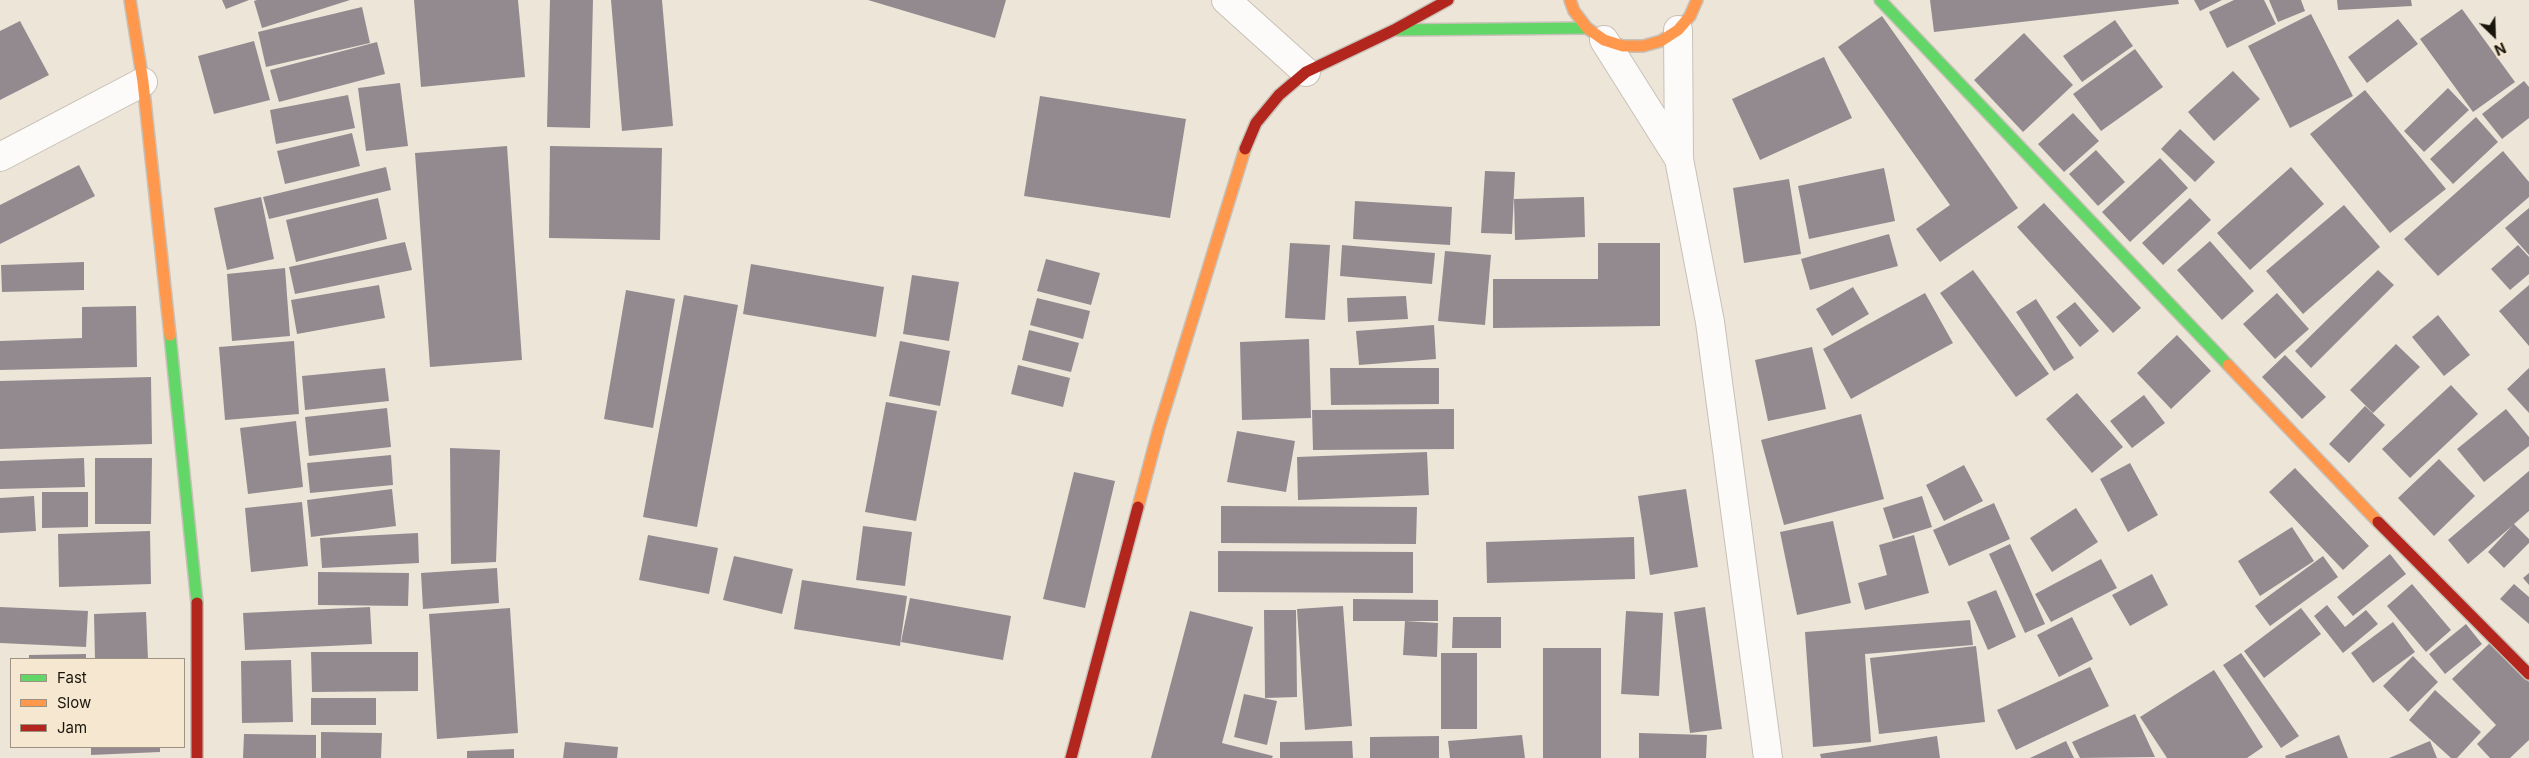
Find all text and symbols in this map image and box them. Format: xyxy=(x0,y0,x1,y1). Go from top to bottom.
north arrow xyxy=(2469,10,2519,60)
text: N xyxy=(2492,39,2509,59)
legend xyxy=(10,658,185,748)
text: Fast xyxy=(57,668,87,687)
text: Slow xyxy=(57,693,91,712)
text: Jam xyxy=(57,718,87,737)

